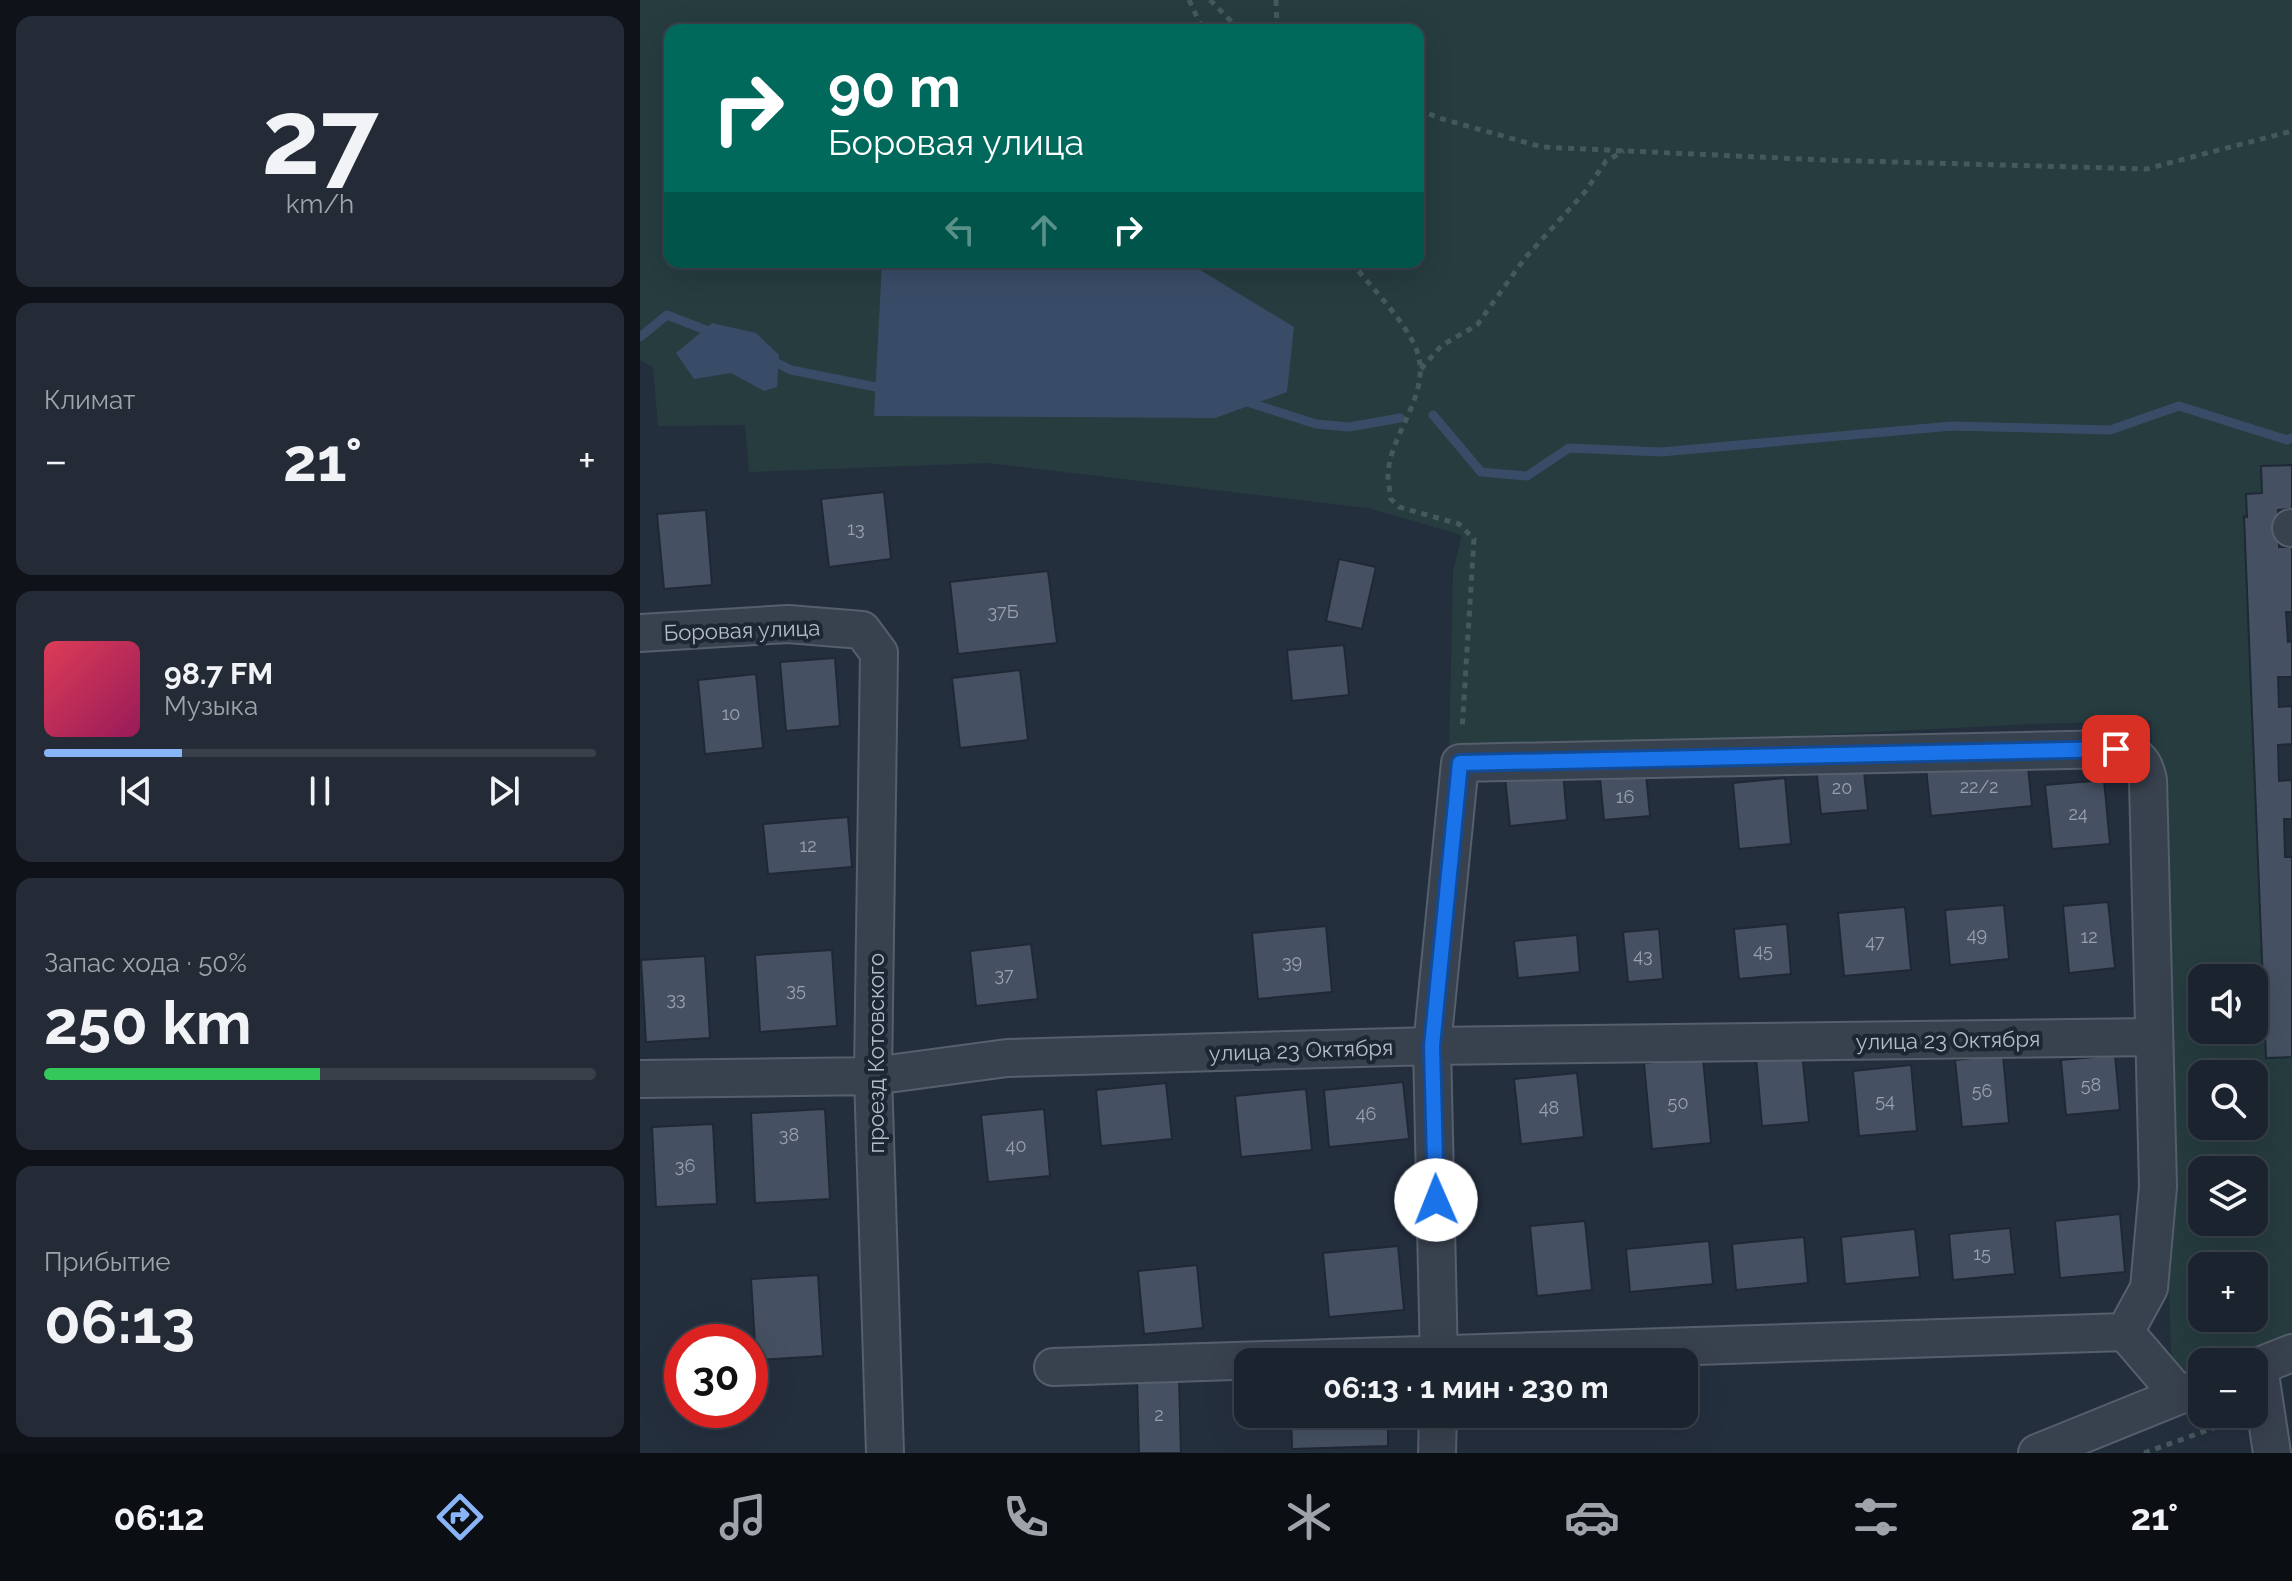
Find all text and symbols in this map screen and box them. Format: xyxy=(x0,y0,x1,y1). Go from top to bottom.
text: 90 m xyxy=(828,54,961,120)
icon: right xyxy=(696,56,800,160)
text: 27 xyxy=(261,76,379,198)
text: Боровая улица xyxy=(828,121,1084,163)
text: km/h xyxy=(286,189,354,219)
icon: left xyxy=(938,208,982,252)
icon: ahead xyxy=(1022,208,1066,252)
icon: right xyxy=(1106,208,1150,252)
text: Климат xyxy=(44,385,135,415)
text: 21° xyxy=(283,425,362,495)
text: − xyxy=(44,435,68,486)
text: + xyxy=(578,435,596,486)
house number: 13 xyxy=(847,518,865,539)
house number: 37Б xyxy=(988,601,1019,622)
street label: Боровая улица xyxy=(663,614,821,646)
text: 98.7 FM xyxy=(164,656,273,691)
text: Музыка xyxy=(164,691,258,721)
house number: 10 xyxy=(722,703,740,724)
pin xyxy=(2082,715,2150,783)
icon: arrive xyxy=(2094,727,2138,771)
icon: previous xyxy=(114,769,158,813)
icon: pause xyxy=(298,769,342,813)
icon: next xyxy=(482,769,526,813)
house number: 22/2 xyxy=(1960,776,1998,797)
house number: 20 xyxy=(1832,777,1852,798)
house number: 16 xyxy=(1616,786,1634,807)
house number: 24 xyxy=(2068,803,2088,824)
house number: 12 xyxy=(799,835,817,856)
house number: 49 xyxy=(1967,924,1987,945)
house number: 12 xyxy=(2080,926,2098,947)
house number: 47 xyxy=(1865,931,1885,952)
house number: 45 xyxy=(1753,940,1773,961)
house number: 43 xyxy=(1633,945,1653,966)
text: Запас хода · 50% xyxy=(44,948,247,978)
house number: 39 xyxy=(1282,951,1302,972)
street label: проезд Котовского xyxy=(863,953,889,1153)
house number: 37 xyxy=(994,964,1014,985)
map controls xyxy=(2188,964,2268,1428)
button: sound xyxy=(2188,964,2268,1044)
house number: 35 xyxy=(786,979,806,1000)
text: 250 km xyxy=(44,988,252,1058)
house number: 33 xyxy=(666,988,686,1009)
street label: улица 23 Октября xyxy=(1855,1025,2041,1055)
street label: улица 23 Октября xyxy=(1208,1034,1394,1066)
button: search xyxy=(2188,1060,2268,1140)
house number: 58 xyxy=(2081,1074,2101,1095)
house number: 56 xyxy=(1972,1080,1992,1101)
house number: 54 xyxy=(1875,1090,1895,1111)
house number: 50 xyxy=(1668,1092,1688,1113)
house number: 48 xyxy=(1539,1097,1559,1118)
house number: 46 xyxy=(1356,1103,1376,1124)
house number: 38 xyxy=(779,1124,799,1145)
house number: 40 xyxy=(1006,1135,1026,1156)
house number: 36 xyxy=(675,1155,695,1176)
button: layers xyxy=(2188,1156,2268,1236)
position arrow xyxy=(1394,1158,1478,1242)
house number: 15 xyxy=(1973,1243,1991,1264)
text: Прибытие xyxy=(44,1247,171,1277)
button: + xyxy=(2188,1252,2268,1332)
text: 06:13 xyxy=(44,1287,195,1357)
speed limit sign: 30 xyxy=(664,1324,768,1428)
button: − xyxy=(2188,1348,2268,1428)
text: 06:13 · 1 мин · 230 m xyxy=(1323,1370,1609,1405)
house number: 2 xyxy=(1154,1404,1164,1425)
icon: directions xyxy=(432,1489,488,1545)
icon: music xyxy=(715,1489,771,1545)
icon: phone xyxy=(998,1489,1054,1545)
icon: climate xyxy=(1281,1489,1337,1545)
icon: car xyxy=(1564,1489,1620,1545)
icon: filters xyxy=(1848,1489,1904,1545)
text: 06:12 xyxy=(114,1496,205,1538)
text: 21° xyxy=(2131,1496,2178,1538)

